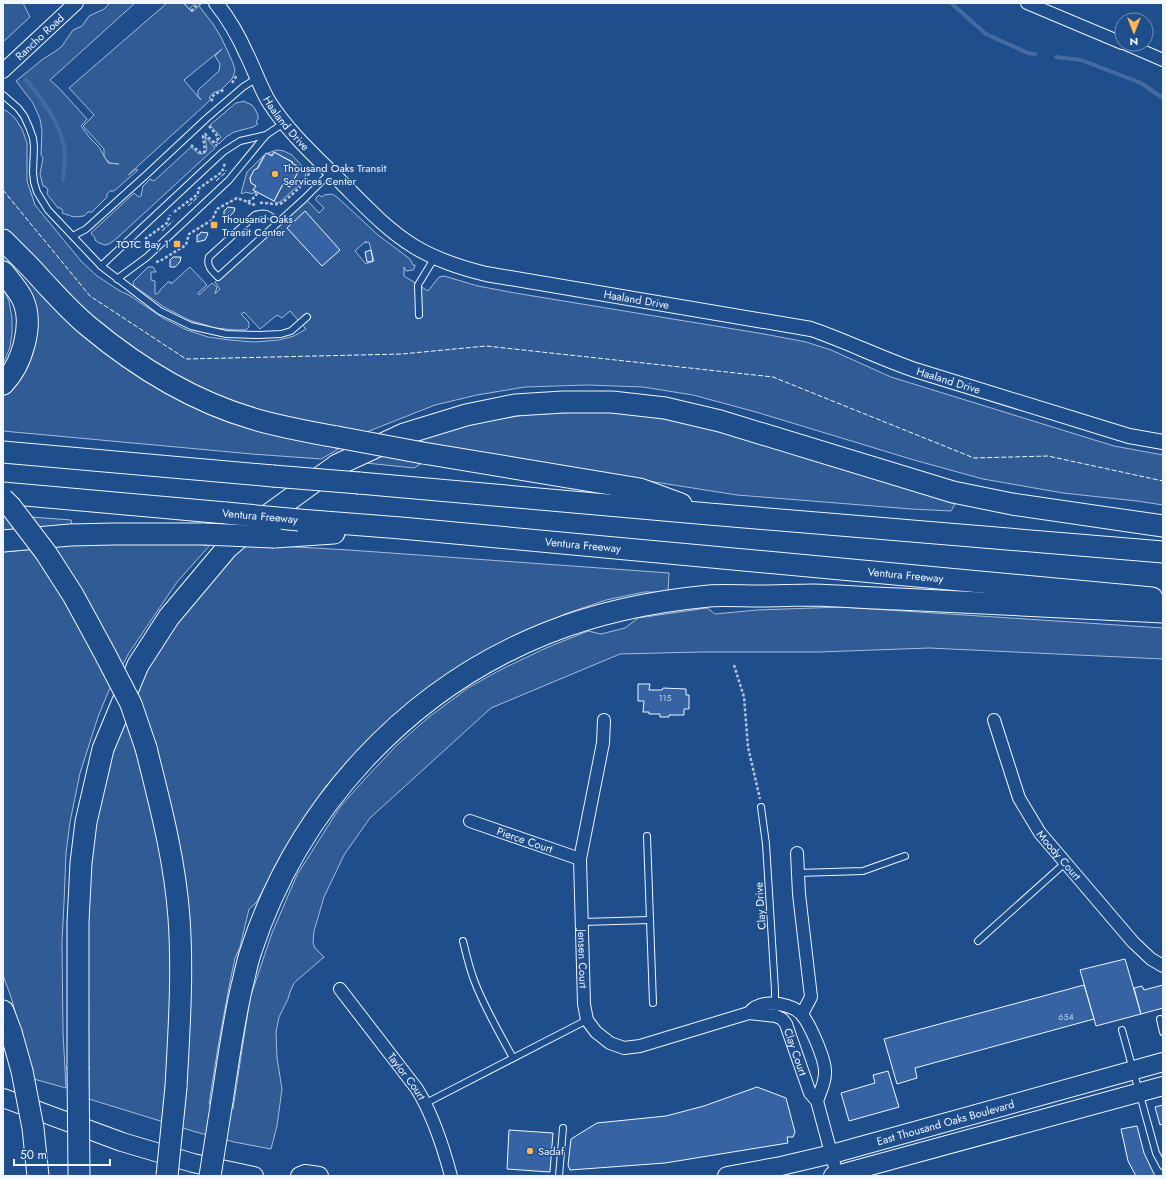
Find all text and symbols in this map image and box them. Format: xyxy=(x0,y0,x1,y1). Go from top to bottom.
street label: Rancho Road xyxy=(12,10,67,64)
north arrow xyxy=(1114,12,1154,52)
text: N xyxy=(1130,34,1138,50)
street label: Haaland Drive xyxy=(259,93,313,154)
place label: Thousand Oaks Transit Services Center xyxy=(283,160,387,189)
marker: Thousand Oaks Transit Services Center xyxy=(270,169,280,179)
place label: Thousand Oaks Transit Center xyxy=(222,211,294,240)
marker: Thousand Oaks Transit Center xyxy=(209,220,219,230)
place label: TOTC Bay 1 xyxy=(116,236,169,252)
marker: TOTC Bay 1 xyxy=(172,239,182,249)
street label: Haaland Drive xyxy=(602,286,671,313)
street label: Haaland Drive xyxy=(915,363,983,398)
street label: Ventura Freeway xyxy=(221,505,299,527)
street label: Ventura Freeway xyxy=(544,533,622,556)
street label: Ventura Freeway xyxy=(867,564,944,587)
house number: 115 xyxy=(658,691,672,704)
street label: Pierce Court xyxy=(495,823,555,857)
street label: Moody Court xyxy=(1033,827,1085,884)
street label: Clay Drive xyxy=(750,881,770,930)
street label: Jensen Court xyxy=(574,927,592,989)
house number: 654 xyxy=(1058,1010,1074,1023)
street label: Clay Court xyxy=(780,1026,811,1078)
street label: Taylor Court xyxy=(384,1049,430,1103)
street label: East Thousand Oaks Boulevard xyxy=(875,1096,1016,1149)
scale bar xyxy=(14,1141,110,1167)
place label: Sadaf xyxy=(538,1143,565,1159)
text: 50 m xyxy=(20,1146,47,1164)
marker: Sadaf xyxy=(525,1146,535,1156)

